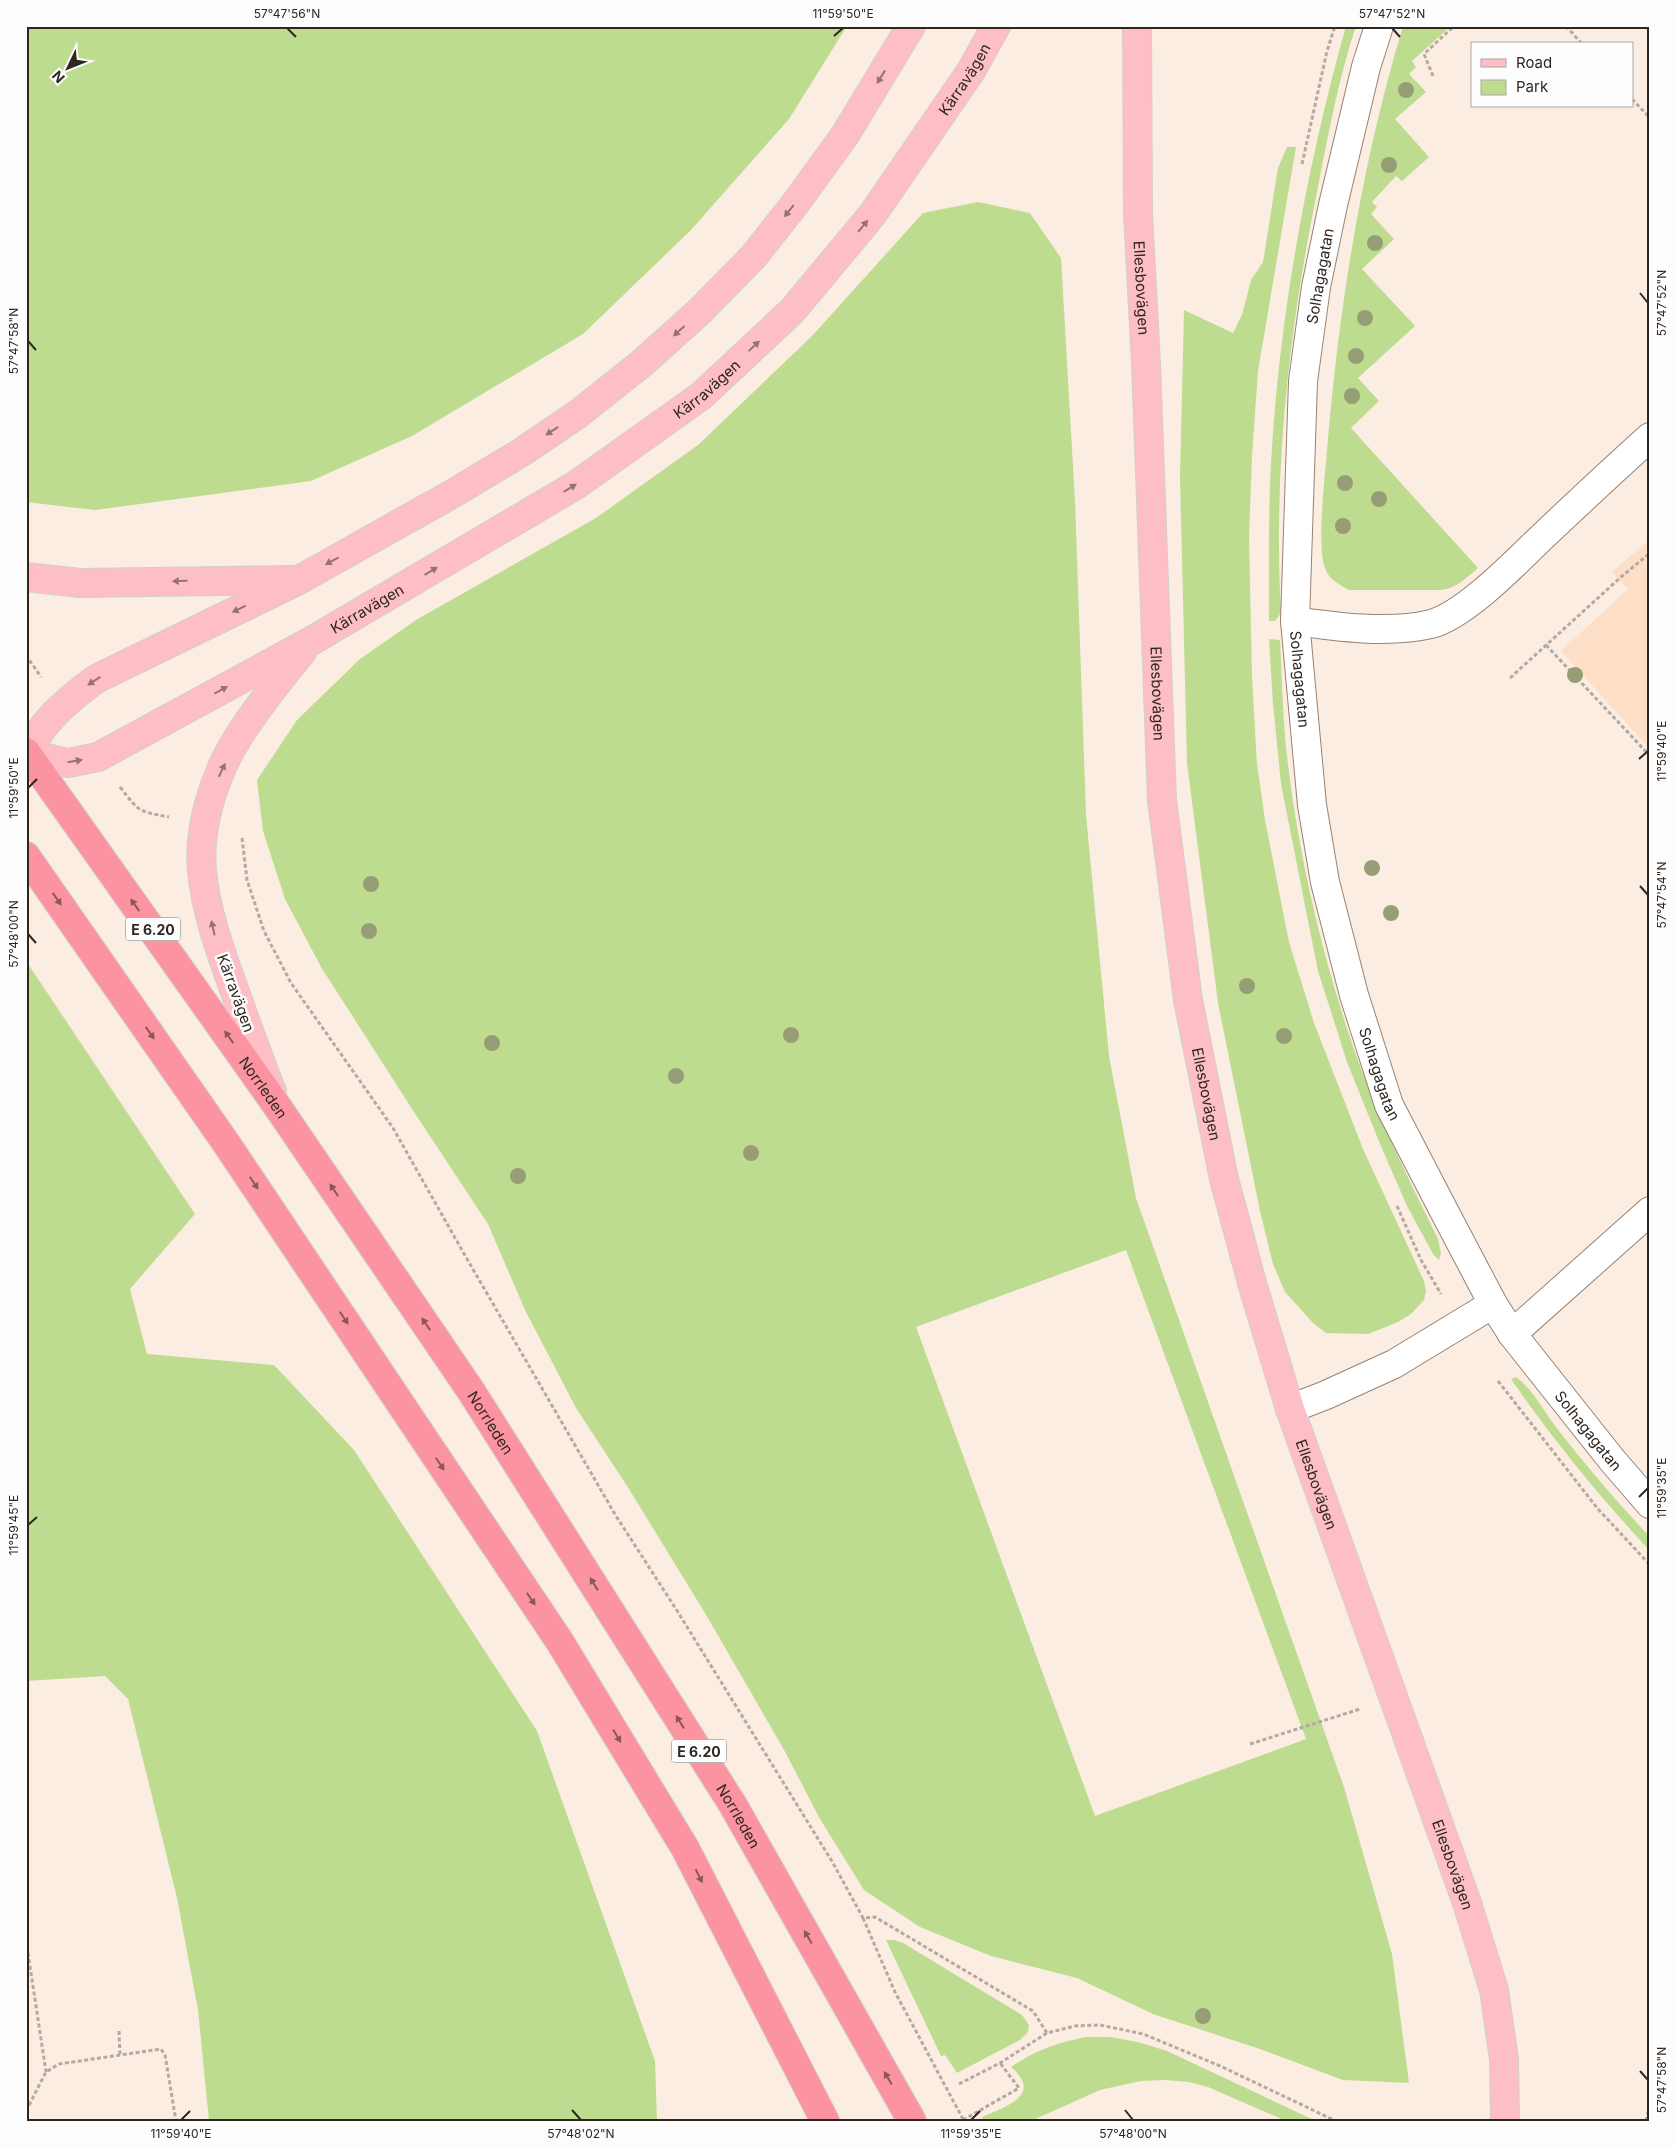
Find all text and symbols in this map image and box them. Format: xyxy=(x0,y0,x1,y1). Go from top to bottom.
text: 57°47'56"N xyxy=(254,6,320,21)
text: 11°59'50"E xyxy=(812,6,874,21)
text: 57°47'52"N xyxy=(1359,6,1425,21)
street label: Kärravägen xyxy=(934,40,994,119)
north arrow xyxy=(42,42,92,92)
legend xyxy=(1471,42,1634,108)
text: Road xyxy=(1516,53,1552,72)
text: N xyxy=(48,68,68,87)
one-way arrow xyxy=(876,71,885,84)
text: Park xyxy=(1516,77,1549,96)
one-way arrow xyxy=(784,205,794,218)
one-way arrow xyxy=(858,220,869,233)
street label: Solhagagatan xyxy=(1302,227,1338,325)
street label: Ellesbovägen xyxy=(1130,240,1154,336)
text: 57°47'52"N xyxy=(1654,270,1669,336)
text: 57°47'58"N xyxy=(6,308,21,374)
one-way arrow xyxy=(672,325,685,336)
one-way arrow xyxy=(748,340,760,352)
street label: Kärravägen xyxy=(669,355,744,422)
one-way arrow xyxy=(545,426,558,436)
one-way arrow xyxy=(564,483,577,492)
one-way arrow xyxy=(324,557,339,565)
one-way arrow xyxy=(424,566,437,575)
one-way arrow xyxy=(172,577,188,585)
street label: Kärravägen xyxy=(327,579,407,637)
one-way arrow xyxy=(232,605,246,613)
street label: Solhagagatan xyxy=(1286,630,1314,728)
street label: Ellesbovägen xyxy=(1147,646,1169,741)
one-way arrow xyxy=(87,677,101,686)
one-way arrow xyxy=(214,686,227,695)
text: 11°59'40"E xyxy=(1654,721,1669,781)
text: 11°59'50"E xyxy=(6,757,21,819)
one-way arrow xyxy=(68,757,84,765)
one-way arrow xyxy=(218,763,226,777)
text: 57°47'54"N xyxy=(1654,862,1669,928)
one-way arrow xyxy=(52,893,62,906)
one-way arrow xyxy=(130,898,140,911)
text: 57°48'00"N xyxy=(6,900,21,968)
road number: E 6.20 xyxy=(126,918,180,941)
one-way arrow xyxy=(209,920,217,936)
street label: Kärravägen xyxy=(213,951,259,1035)
street label: Solhagagatan xyxy=(1355,1025,1405,1124)
one-way arrow xyxy=(145,1026,155,1039)
one-way arrow xyxy=(224,1031,234,1044)
street label: Ellesbovägen xyxy=(1188,1046,1226,1142)
street label: Norrleden xyxy=(235,1053,292,1122)
one-way arrow xyxy=(249,1177,258,1190)
one-way arrow xyxy=(329,1183,339,1197)
one-way arrow xyxy=(339,1312,349,1325)
one-way arrow xyxy=(421,1317,431,1331)
street label: Norrleden xyxy=(464,1387,518,1458)
street label: Solhagagatan xyxy=(1551,1387,1626,1475)
street label: Ellesbovägen xyxy=(1292,1437,1342,1532)
one-way arrow xyxy=(435,1457,445,1470)
text: 11°59'35"E xyxy=(1654,1457,1669,1519)
text: 11°59'45"E xyxy=(6,1495,21,1555)
one-way arrow xyxy=(589,1578,598,1591)
one-way arrow xyxy=(526,1592,536,1605)
one-way arrow xyxy=(676,1715,685,1728)
one-way arrow xyxy=(612,1730,621,1743)
road number: E 6.20 xyxy=(672,1740,726,1762)
street label: Norrleden xyxy=(713,1780,765,1851)
street label: Ellesbovägen xyxy=(1428,1817,1478,1912)
one-way arrow xyxy=(695,1869,703,1884)
one-way arrow xyxy=(803,1930,812,1944)
text: 57°47'58"N xyxy=(1654,2047,1669,2113)
one-way arrow xyxy=(883,2072,892,2085)
text: 11°59'40"E xyxy=(151,2126,211,2141)
text: 57°48'02"N xyxy=(547,2126,615,2141)
text: 11°59'35"E xyxy=(940,2126,1002,2141)
text: 57°48'00"N xyxy=(1099,2126,1167,2141)

